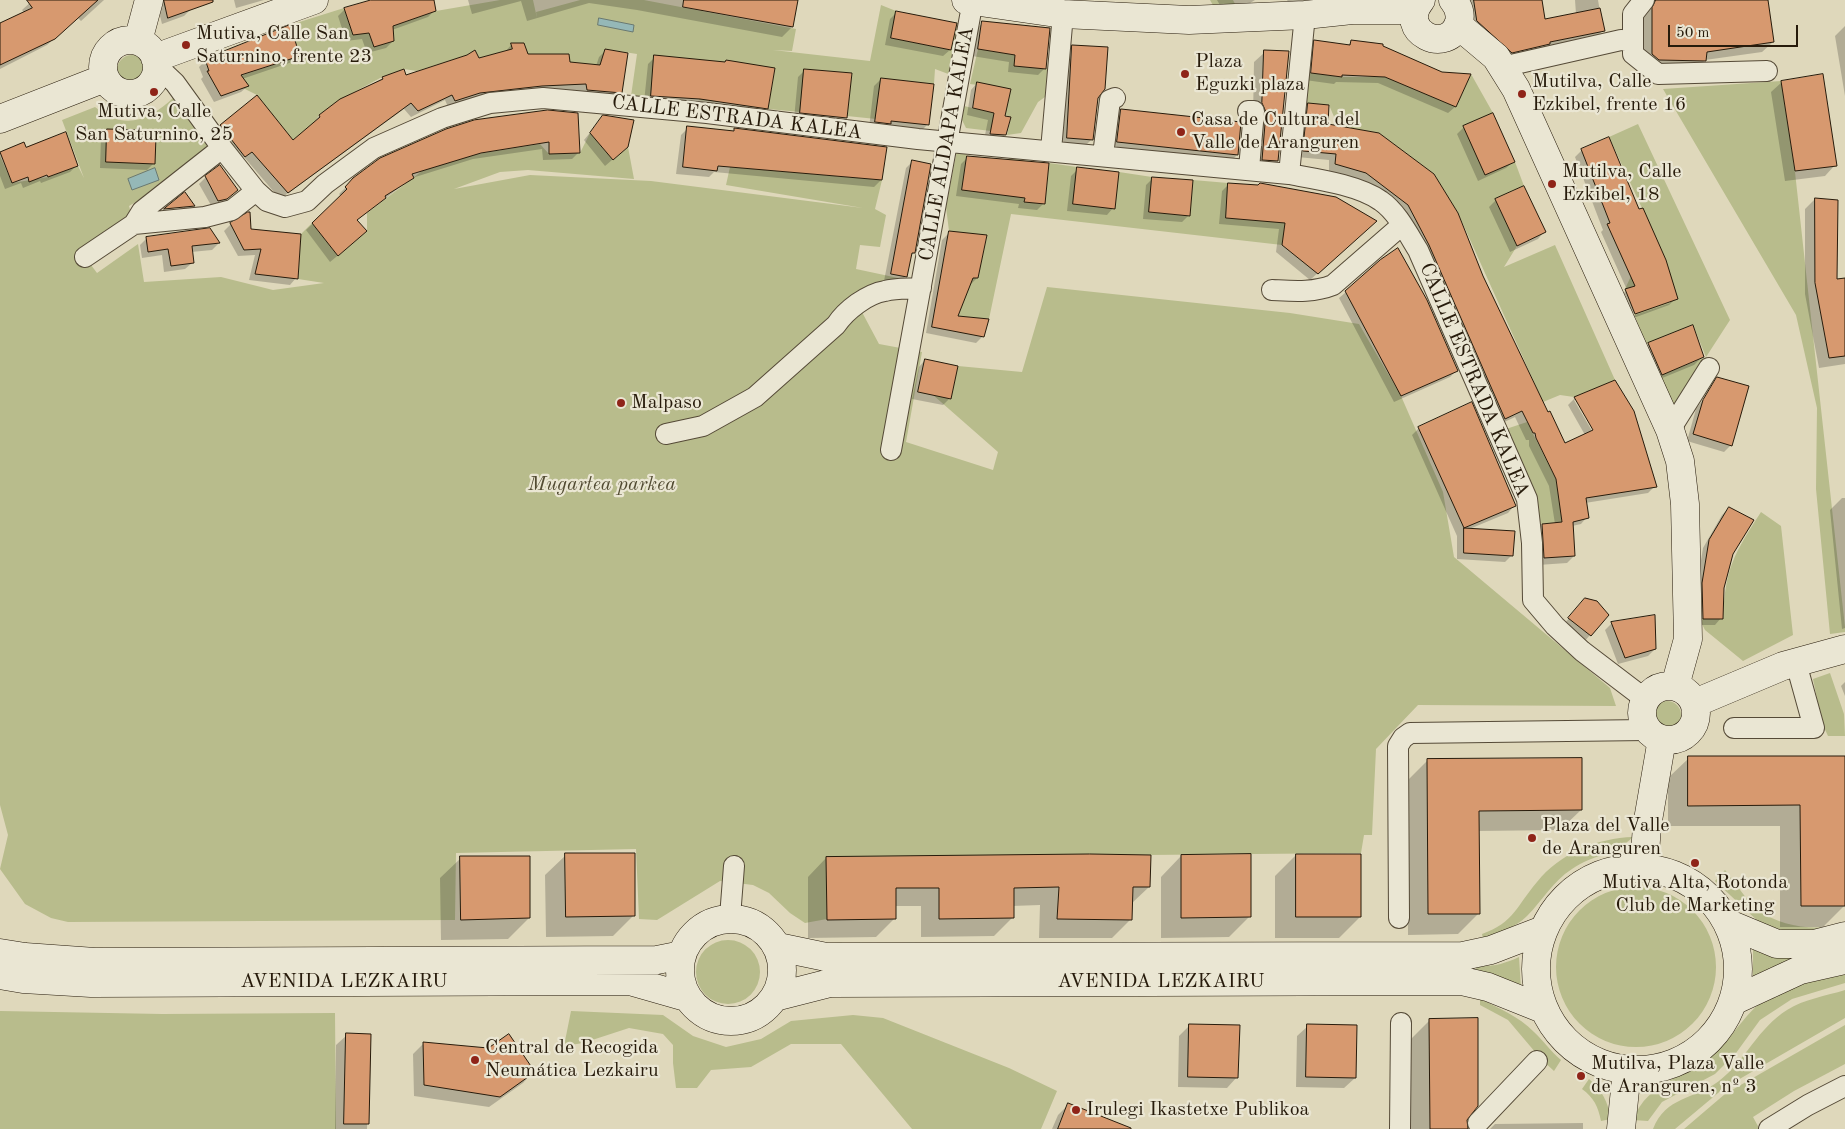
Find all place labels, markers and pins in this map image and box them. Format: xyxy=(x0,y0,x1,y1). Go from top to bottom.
place label: Mutiva, Calle San Saturnino, frente 23 xyxy=(196,22,372,69)
marker: Mutiva, Calle San Saturnino, frente 23 xyxy=(180,39,192,51)
place label: Plaza Eguzki plaza xyxy=(1195,50,1305,97)
marker: Plaza Eguzki plaza xyxy=(1179,68,1191,80)
place label: Mutilva, Calle Ezkibel, frente 16 xyxy=(1532,70,1686,117)
marker: Mutiva, Calle San Saturnino, 25 xyxy=(148,86,160,98)
marker: Mutilva, Calle Ezkibel, frente 16 xyxy=(1516,88,1528,100)
place label: Mutiva, Calle San Saturnino, 25 xyxy=(75,100,233,147)
place label: Casa de Cultura del Valle de Aranguren xyxy=(1191,108,1360,155)
marker: Casa de Cultura del Valle de Aranguren xyxy=(1175,126,1187,138)
place label: Mutilva, Calle Ezkibel, 18 xyxy=(1562,160,1682,207)
marker: Mutilva, Calle Ezkibel, 18 xyxy=(1546,178,1558,190)
place label: Malpaso xyxy=(631,391,702,415)
marker: Malpaso xyxy=(615,397,627,409)
place label: Plaza del Valle de Aranguren xyxy=(1542,814,1670,861)
marker: Plaza del Valle de Aranguren xyxy=(1526,832,1538,844)
marker: Mutiva Alta, Rotonda Club de Marketing xyxy=(1689,857,1701,869)
place label: Mutiva Alta, Rotonda Club de Marketing xyxy=(1602,871,1788,918)
place label: Central de Recogida Neumática Lezkairu xyxy=(485,1036,659,1083)
place label: Mutilva, Plaza Valle de Aranguren, nº 3 xyxy=(1591,1052,1764,1099)
marker: Central de Recogida Neumática Lezkairu xyxy=(469,1054,481,1066)
marker: Mutilva, Plaza Valle de Aranguren, nº 3 xyxy=(1575,1070,1587,1082)
place label: Irulegi Ikastetxe Publikoa xyxy=(1086,1098,1309,1122)
marker: Irulegi Ikastetxe Publikoa xyxy=(1070,1104,1082,1116)

